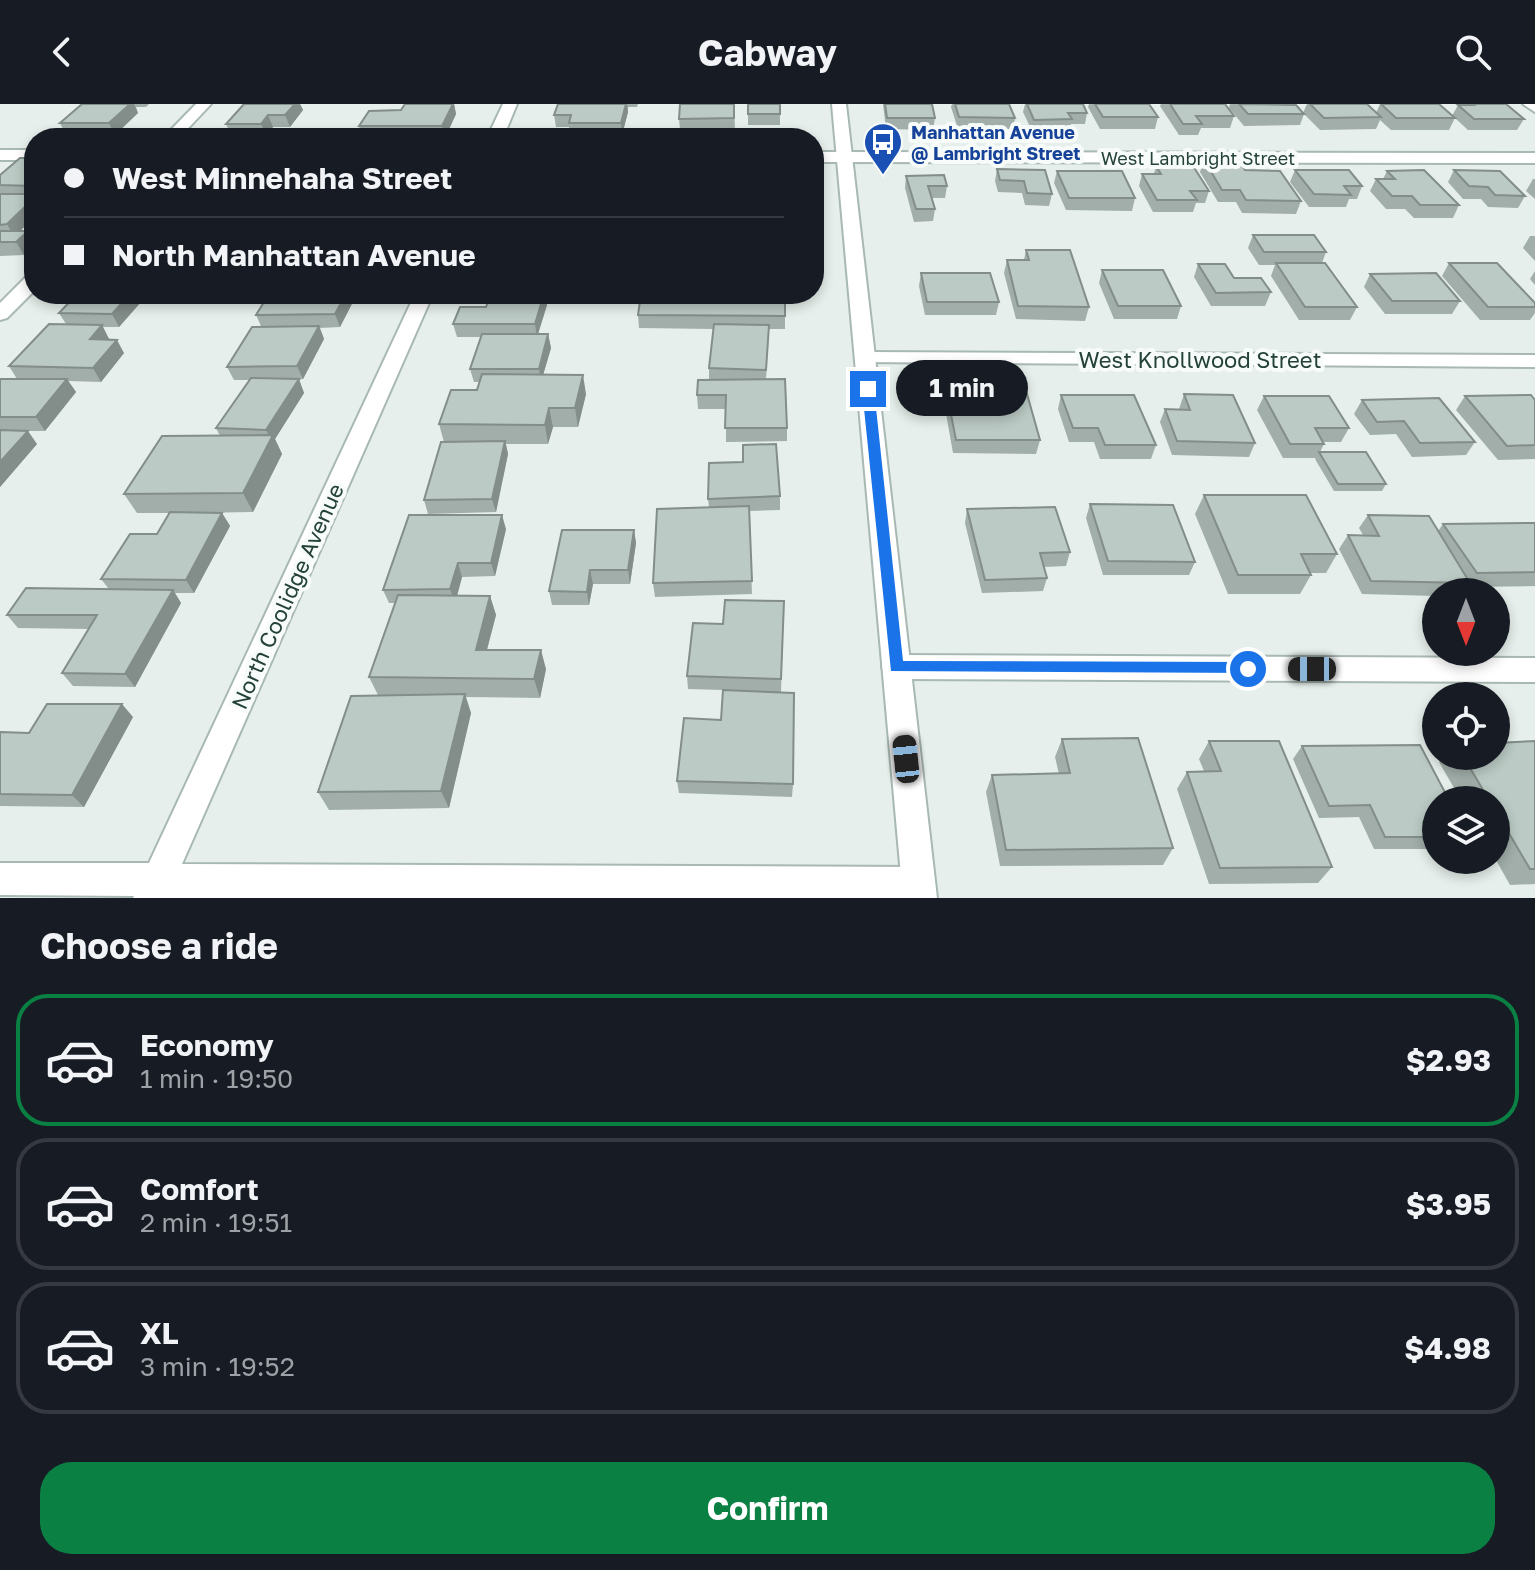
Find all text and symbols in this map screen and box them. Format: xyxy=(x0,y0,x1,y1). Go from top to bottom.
icon: back xyxy=(40,30,84,74)
icon: search xyxy=(1451,30,1495,74)
text: Cabway xyxy=(698,31,837,74)
bus stop icon: Manhattan Avenue @ Lambright Street xyxy=(862,121,904,176)
place label: Manhattan Avenue @ Lambright Street xyxy=(911,121,1080,164)
street label: West Lambright Street xyxy=(1101,147,1295,169)
text: West Minnehaha Street xyxy=(112,160,452,196)
text: North Manhattan Avenue xyxy=(112,237,476,273)
street label: West Knollwood Street xyxy=(1079,346,1321,373)
callout: 1 min xyxy=(896,361,1028,417)
route end xyxy=(850,371,886,407)
text: 1 min xyxy=(929,372,995,403)
street label: North Coolidge Avenue xyxy=(225,479,349,713)
north arrow xyxy=(1422,578,1510,666)
map controls xyxy=(1422,578,1510,874)
route start xyxy=(1230,651,1266,687)
car xyxy=(1288,657,1336,681)
button: locate xyxy=(1422,682,1510,770)
car xyxy=(892,734,920,784)
button: layers xyxy=(1422,786,1510,874)
text: Choose a ride xyxy=(40,924,278,967)
icon: car xyxy=(44,1024,116,1096)
text: Economy xyxy=(140,1027,274,1063)
text: $2.93 xyxy=(1406,1042,1491,1078)
text: 1 min · 19:50 xyxy=(140,1063,293,1094)
icon: car xyxy=(44,1168,116,1240)
text: Comfort xyxy=(140,1171,259,1207)
text: $3.95 xyxy=(1406,1186,1491,1222)
text: 2 min · 19:51 xyxy=(140,1207,292,1238)
icon: car xyxy=(44,1312,116,1384)
text: XL xyxy=(140,1315,179,1351)
text: $4.98 xyxy=(1404,1330,1491,1366)
text: 3 min · 19:52 xyxy=(140,1351,295,1382)
button: Confirm xyxy=(40,1462,1495,1554)

